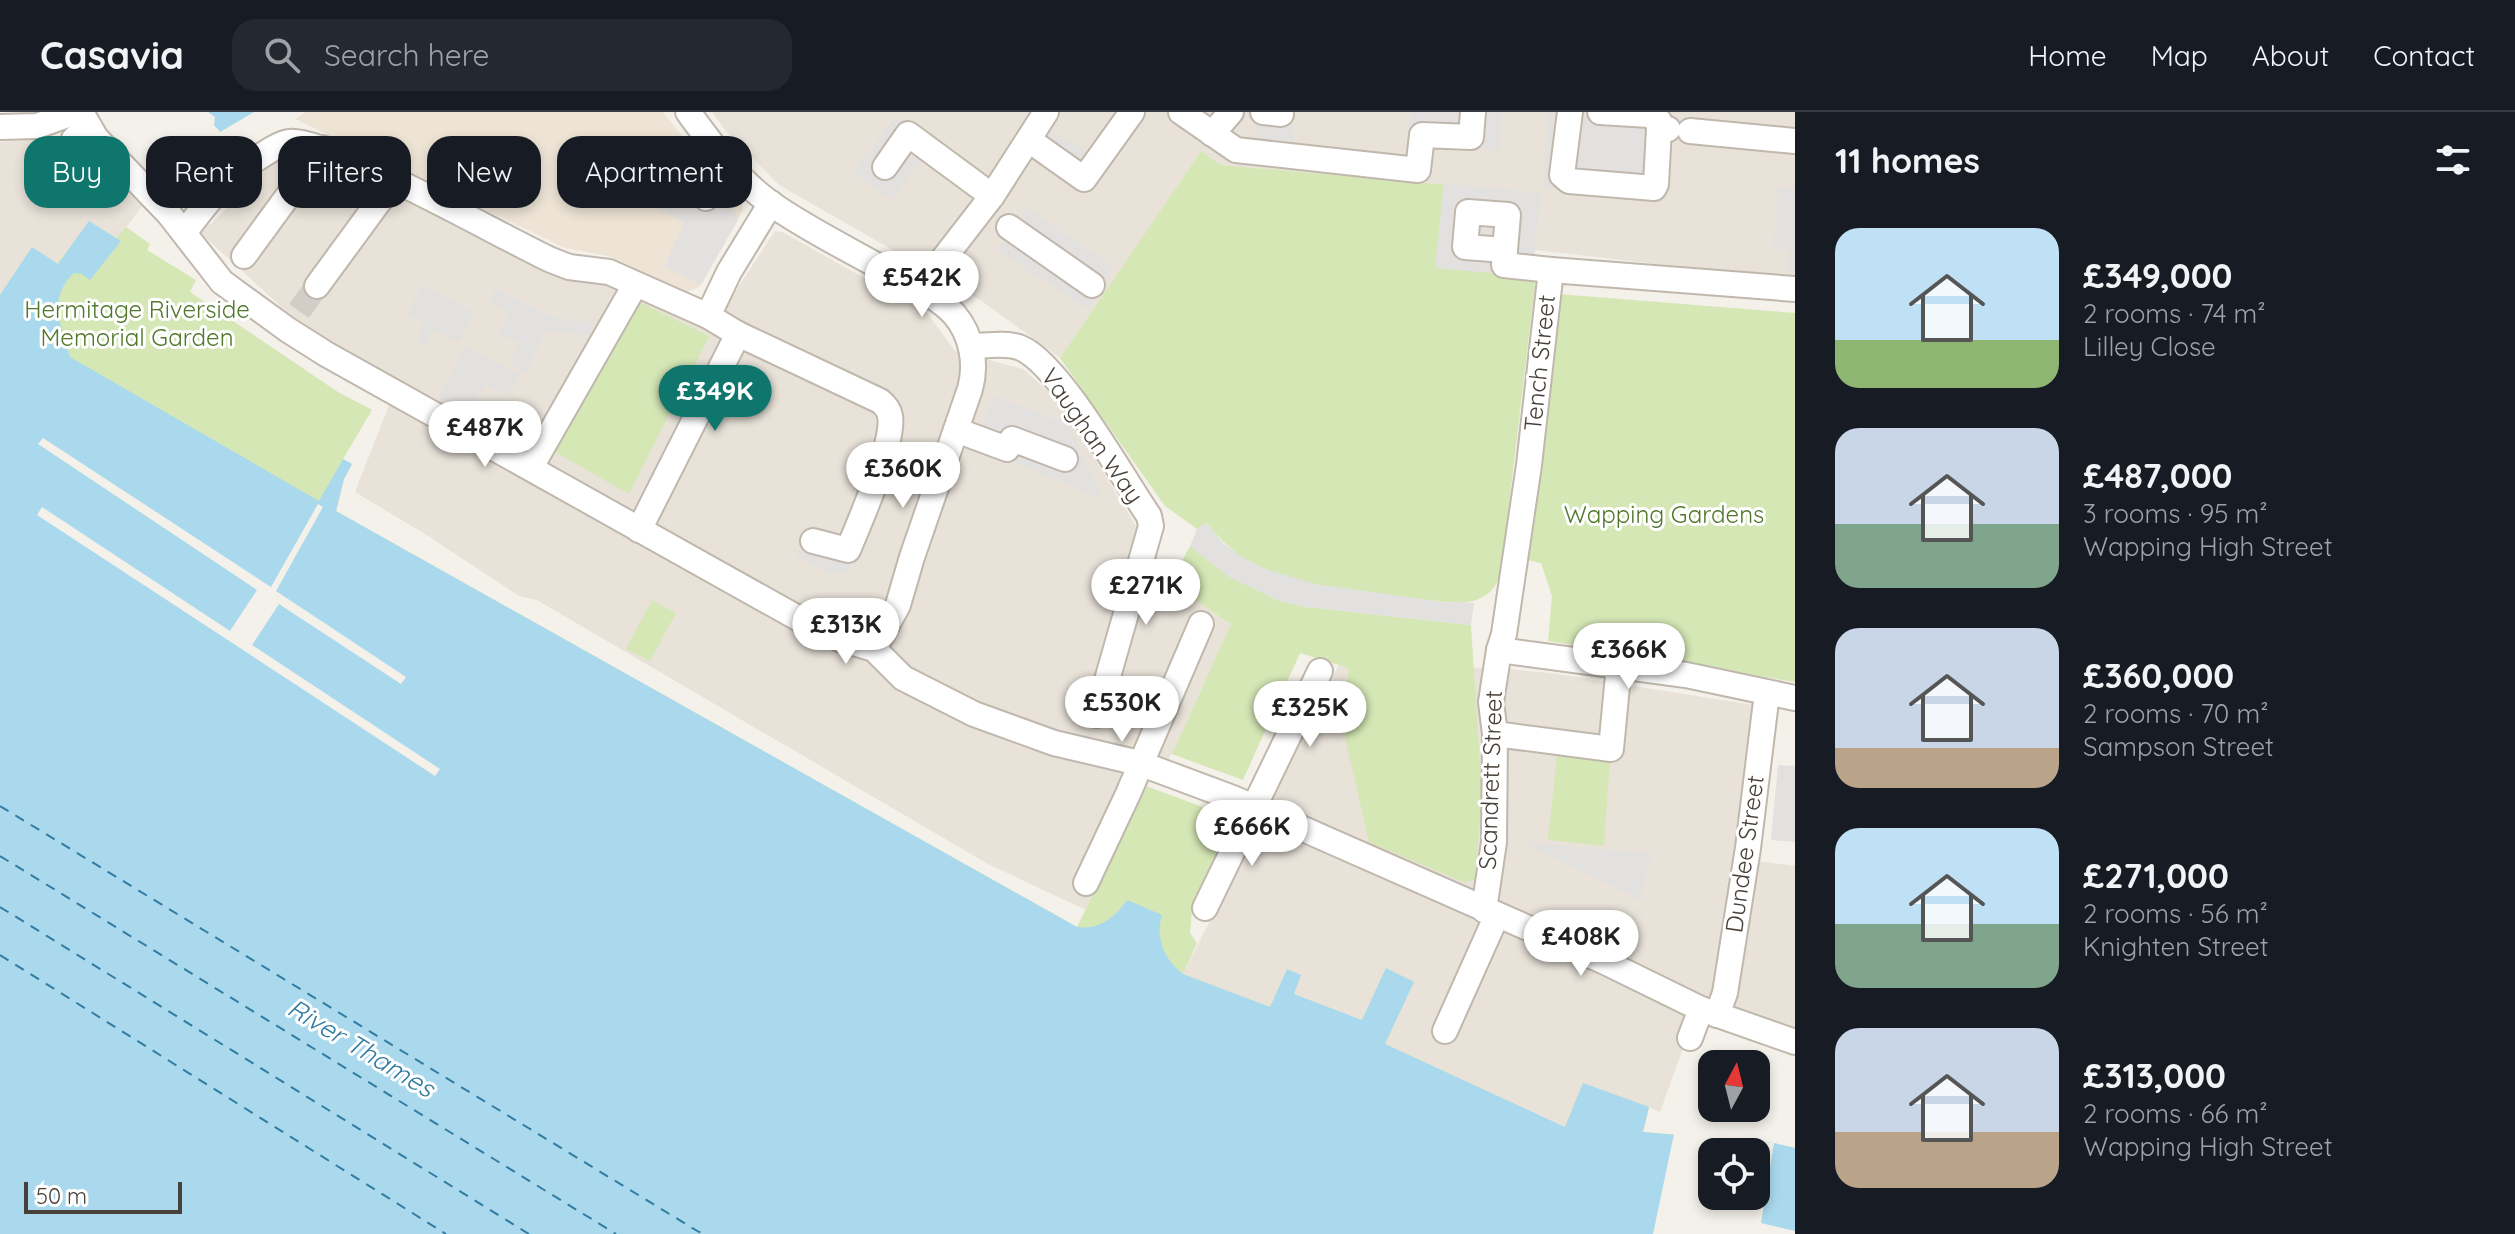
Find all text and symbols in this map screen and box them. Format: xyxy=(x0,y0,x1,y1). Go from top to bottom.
search box xyxy=(232,19,792,91)
text: Casavia xyxy=(40,31,184,79)
icon: search xyxy=(260,33,304,77)
text: Search here xyxy=(324,36,490,74)
text: Home xyxy=(2028,38,2107,73)
text: Map xyxy=(2151,38,2208,73)
text: About xyxy=(2252,38,2329,73)
text: Contact xyxy=(2373,38,2475,73)
chip: Buy xyxy=(24,136,130,208)
chip: Rent xyxy=(146,136,262,208)
chip: Filters xyxy=(278,136,411,208)
chip: New xyxy=(427,136,541,208)
chip: Apartment xyxy=(557,136,752,208)
icon: filters xyxy=(2431,138,2475,182)
text: 11 homes xyxy=(1835,139,1980,182)
pin: £542K xyxy=(866,251,978,319)
text: £349,000 xyxy=(2083,254,2232,297)
text: £542K xyxy=(883,260,961,293)
icon: home xyxy=(1899,260,1995,356)
street label: Tench Street xyxy=(1517,293,1561,433)
park label: Hermitage Riverside Memorial Garden xyxy=(24,294,250,352)
text: 2 rooms · 74 m² xyxy=(2083,297,2266,330)
text: Lilley Close xyxy=(2083,330,2216,363)
street label: Vaughan Way xyxy=(1035,362,1150,509)
pin: £349K xyxy=(659,365,771,433)
text: £349K xyxy=(677,374,753,407)
pin: £487K xyxy=(429,401,541,469)
text: £487K xyxy=(446,410,524,443)
pin: £360K xyxy=(847,442,959,510)
text: £360K xyxy=(864,451,942,484)
text: £487,000 xyxy=(2083,454,2232,497)
icon: home xyxy=(1899,460,1995,556)
text: 3 rooms · 95 m² xyxy=(2083,497,2267,530)
park label: Wapping Gardens xyxy=(1564,499,1764,529)
text: Wapping High Street xyxy=(2083,530,2333,563)
pin: £271K xyxy=(1090,559,1202,627)
text: £271K xyxy=(1109,568,1183,601)
pin: £313K xyxy=(790,598,902,666)
text: £313K xyxy=(810,607,882,640)
pin: £366K xyxy=(1573,623,1685,691)
text: £366K xyxy=(1591,632,1667,665)
text: £360,000 xyxy=(2083,654,2234,697)
icon: home xyxy=(1899,660,1995,756)
pin: £530K xyxy=(1066,676,1178,744)
pin: £325K xyxy=(1254,681,1366,749)
text: £530K xyxy=(1083,685,1161,718)
text: £325K xyxy=(1272,690,1349,723)
street label: Scandrett Street xyxy=(1472,690,1508,870)
text: 2 rooms · 70 m² xyxy=(2083,697,2268,730)
text: Sampson Street xyxy=(2083,730,2274,763)
street label: Dundee Street xyxy=(1718,773,1770,934)
pin: £666K xyxy=(1196,800,1308,868)
text: £666K xyxy=(1214,809,1290,842)
text: £271,000 xyxy=(2083,854,2229,897)
icon: home xyxy=(1899,860,1995,956)
text: 2 rooms · 56 m² xyxy=(2083,897,2268,930)
pin: £408K xyxy=(1525,910,1637,978)
text: £408K xyxy=(1542,919,1620,952)
text: Knighten Street xyxy=(2083,930,2268,963)
water label: River Thames xyxy=(282,991,442,1105)
north arrow xyxy=(1698,1050,1770,1122)
map controls xyxy=(1698,1050,1770,1210)
text: £313,000 xyxy=(2083,1054,2226,1097)
icon: home xyxy=(1899,1060,1995,1156)
text: 2 rooms · 66 m² xyxy=(2083,1097,2268,1130)
text: Wapping High Street xyxy=(2083,1130,2333,1163)
button: locate xyxy=(1698,1138,1770,1210)
scale bar xyxy=(24,1178,182,1214)
text: 50 m xyxy=(36,1182,87,1210)

